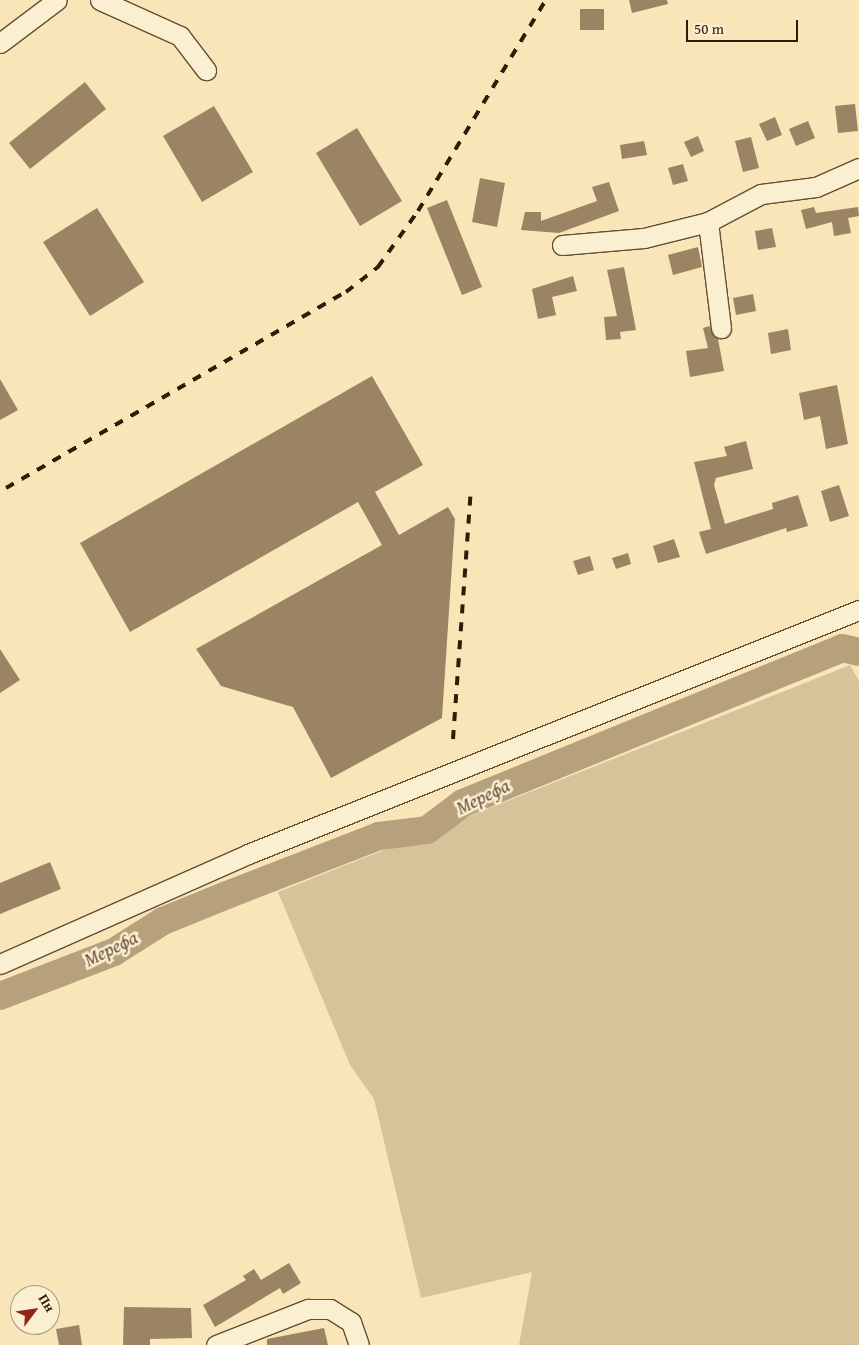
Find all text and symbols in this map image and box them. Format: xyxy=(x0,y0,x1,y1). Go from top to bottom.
scale bar xyxy=(689,10,802,42)
text: 50 m xyxy=(694,18,724,39)
water label: Мерефа xyxy=(453,774,513,820)
water label: Мерефа xyxy=(81,926,141,972)
north arrow xyxy=(10,1285,60,1335)
text: Пн xyxy=(34,1290,60,1316)

